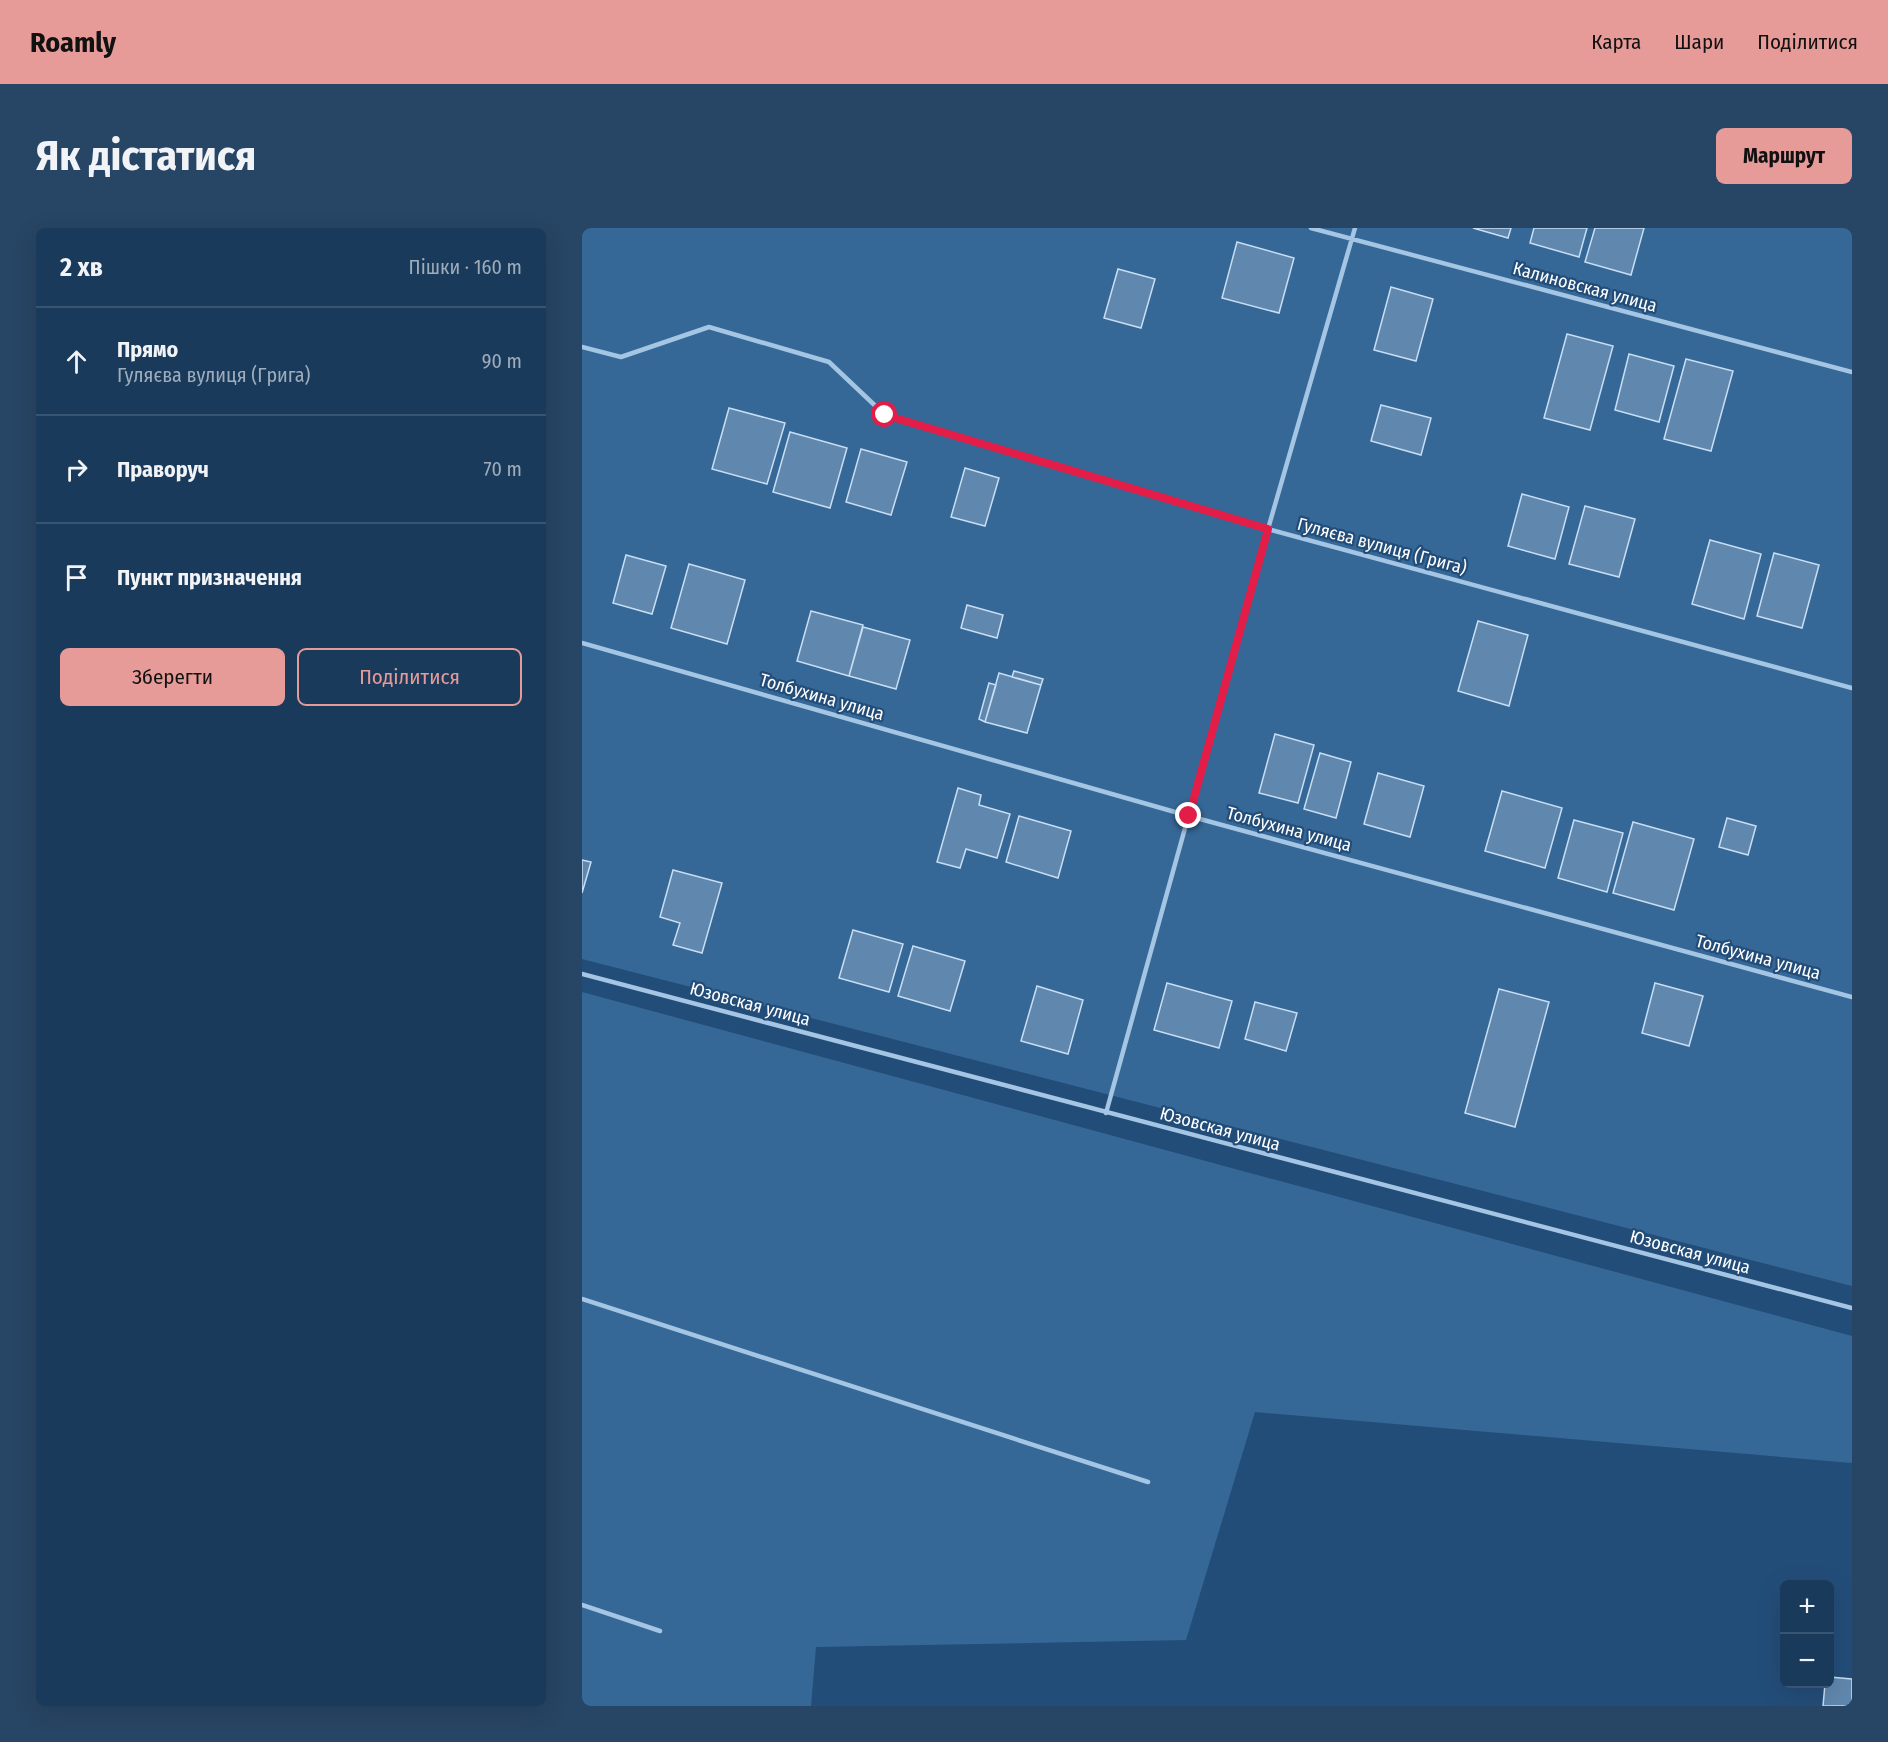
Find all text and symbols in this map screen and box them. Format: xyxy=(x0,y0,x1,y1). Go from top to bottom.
text: Roamly xyxy=(30,26,116,59)
text: Карта xyxy=(1591,29,1641,55)
text: Шари xyxy=(1674,29,1724,55)
text: Поділитися xyxy=(1757,29,1858,55)
button: Маршрут xyxy=(1716,128,1852,184)
text: Як дістатися xyxy=(36,131,256,181)
text: 2 хв xyxy=(60,252,103,283)
text: Пішки · 160 m xyxy=(409,255,522,279)
street label: Калиновская улица xyxy=(1511,257,1660,317)
text: Прямо xyxy=(117,336,178,363)
icon: ahead xyxy=(60,345,93,378)
text: 90 m xyxy=(482,349,522,373)
text: Гуляєва вулиця (Грига) xyxy=(117,363,310,387)
route start xyxy=(871,401,897,427)
icon: right xyxy=(60,453,93,486)
text: Праворуч xyxy=(117,456,209,483)
text: 70 m xyxy=(484,457,522,481)
street label: Гуляєва вулиця (Грига) xyxy=(1295,513,1469,579)
icon: arrive xyxy=(60,561,93,594)
text: Пункт призначення xyxy=(117,564,302,591)
button: Зберегти xyxy=(60,648,285,706)
button: Поділитися xyxy=(297,648,522,706)
street label: Толбухина улица xyxy=(757,669,887,725)
route end xyxy=(1175,802,1201,828)
street label: Толбухина улица xyxy=(1224,802,1354,856)
street label: Толбухина улица xyxy=(1693,930,1823,984)
street label: Юзовская улица xyxy=(687,977,813,1031)
street label: Юзовская улица xyxy=(1157,1102,1283,1156)
street label: Юзовская улица xyxy=(1627,1225,1753,1279)
map controls xyxy=(1780,1580,1834,1688)
button: + xyxy=(1780,1580,1834,1634)
button: − xyxy=(1780,1634,1834,1688)

